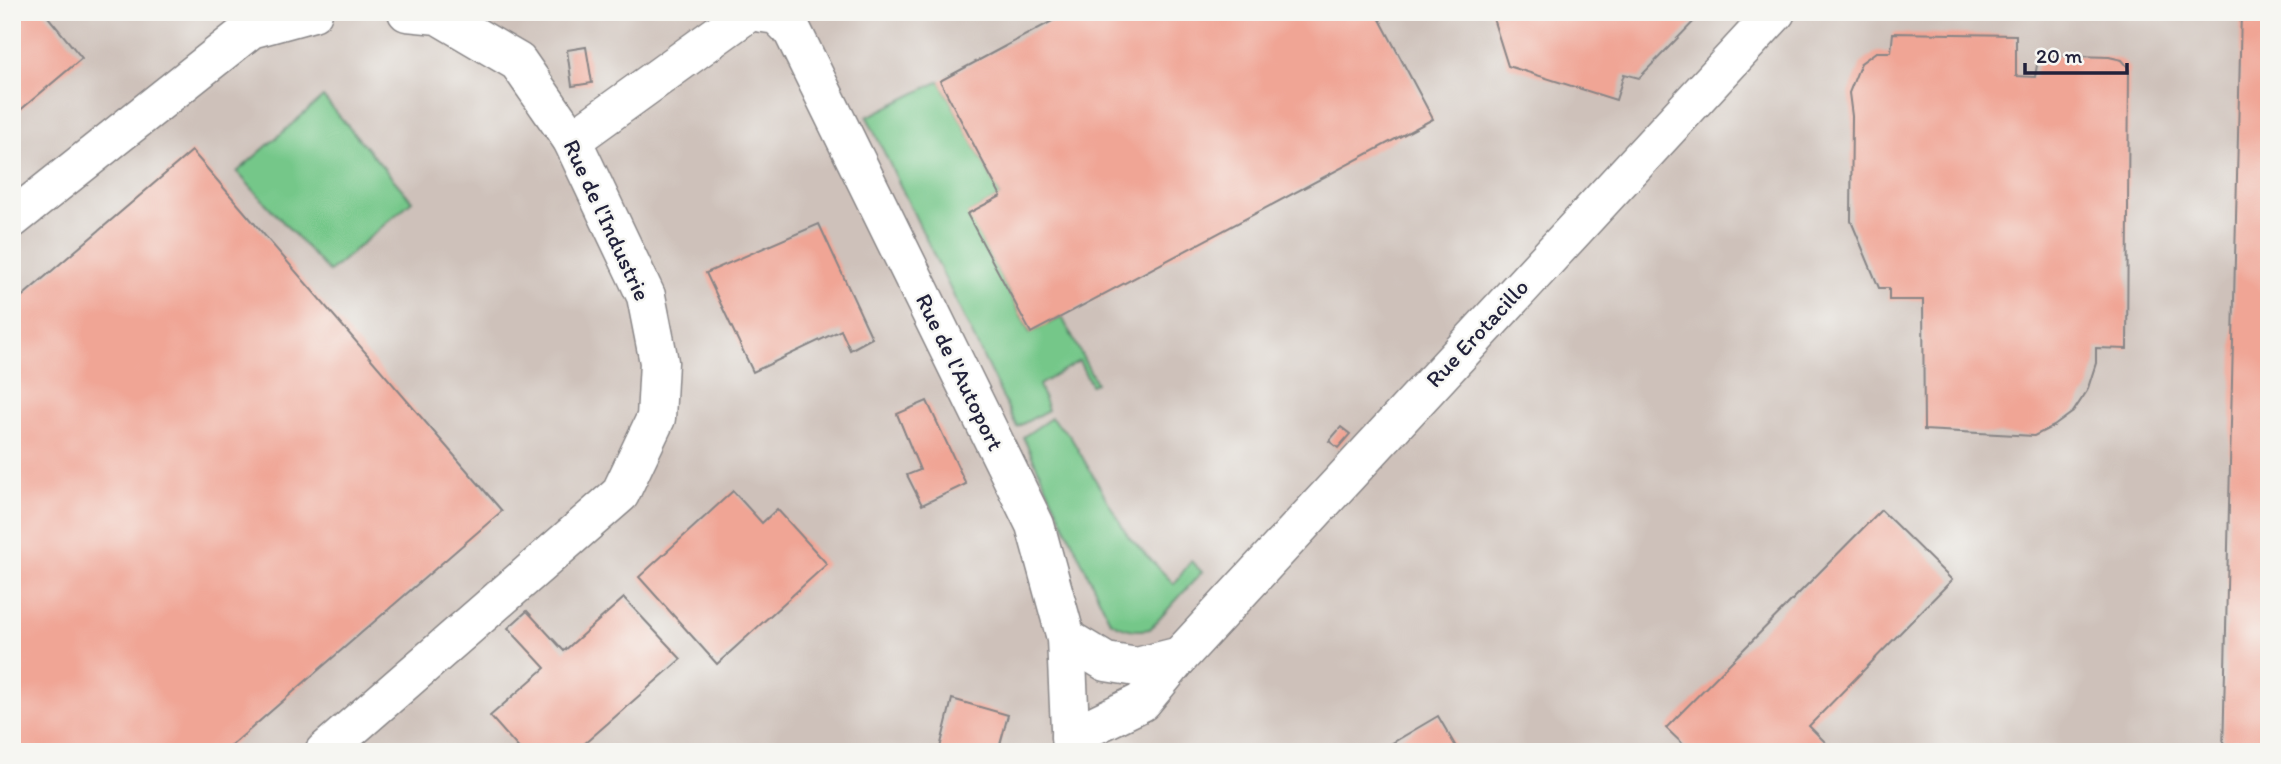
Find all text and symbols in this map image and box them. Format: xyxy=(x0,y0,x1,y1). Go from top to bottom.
scale bar xyxy=(2025,32,2127,76)
text: 20 m xyxy=(2036,43,2083,68)
street label: Rue de l'Industrie xyxy=(557,135,657,305)
street label: Rue Erotacillo xyxy=(1420,273,1534,393)
street label: Rue de l'Autoport xyxy=(910,289,1010,455)

